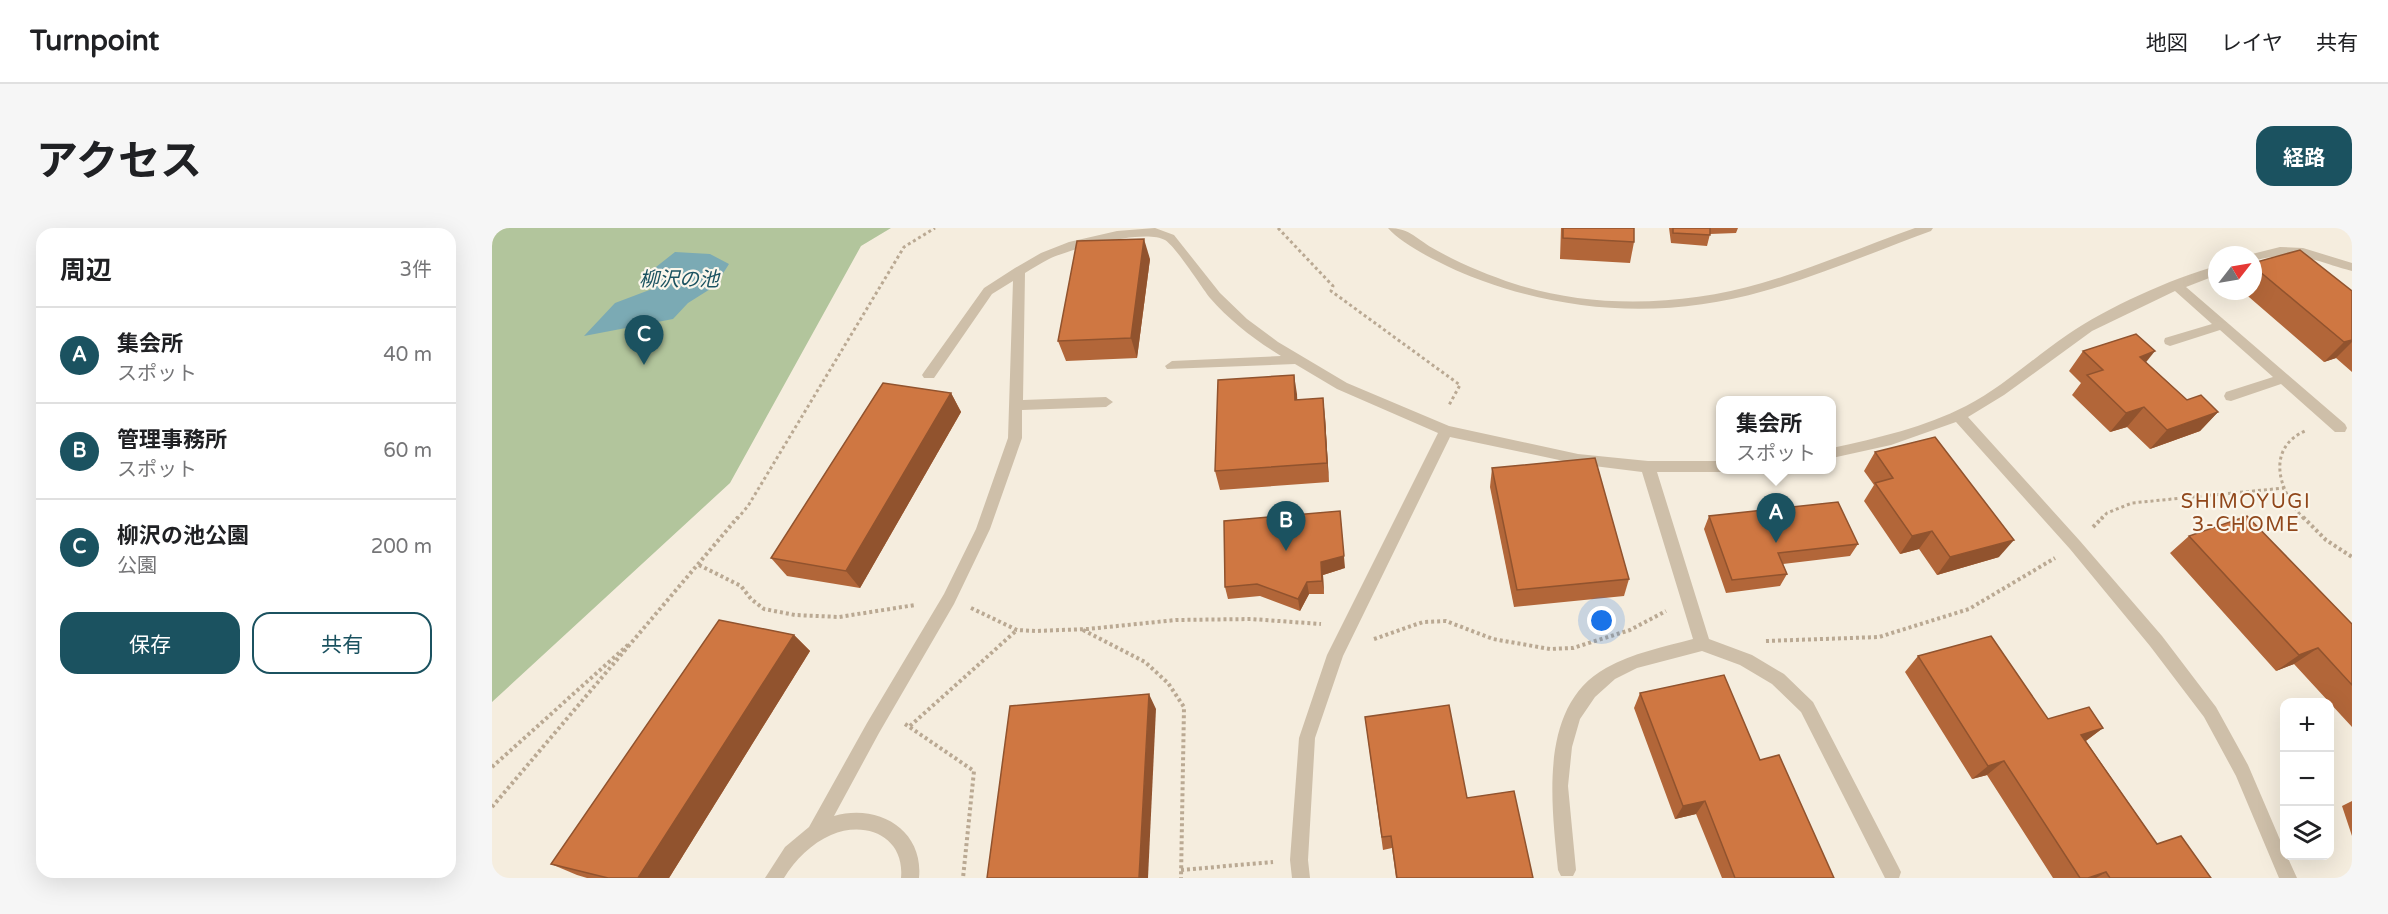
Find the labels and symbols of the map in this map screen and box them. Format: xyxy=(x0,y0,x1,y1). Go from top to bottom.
north arrow xyxy=(2208,246,2262,300)
water label: 柳沢の池 xyxy=(639,268,721,292)
pin: C xyxy=(624,316,664,365)
district label: SHIMOYUGI 3-CHOME xyxy=(2181,490,2311,537)
pin: A xyxy=(1756,494,1796,543)
pin: B xyxy=(1266,502,1306,551)
your location xyxy=(1587,606,1616,635)

